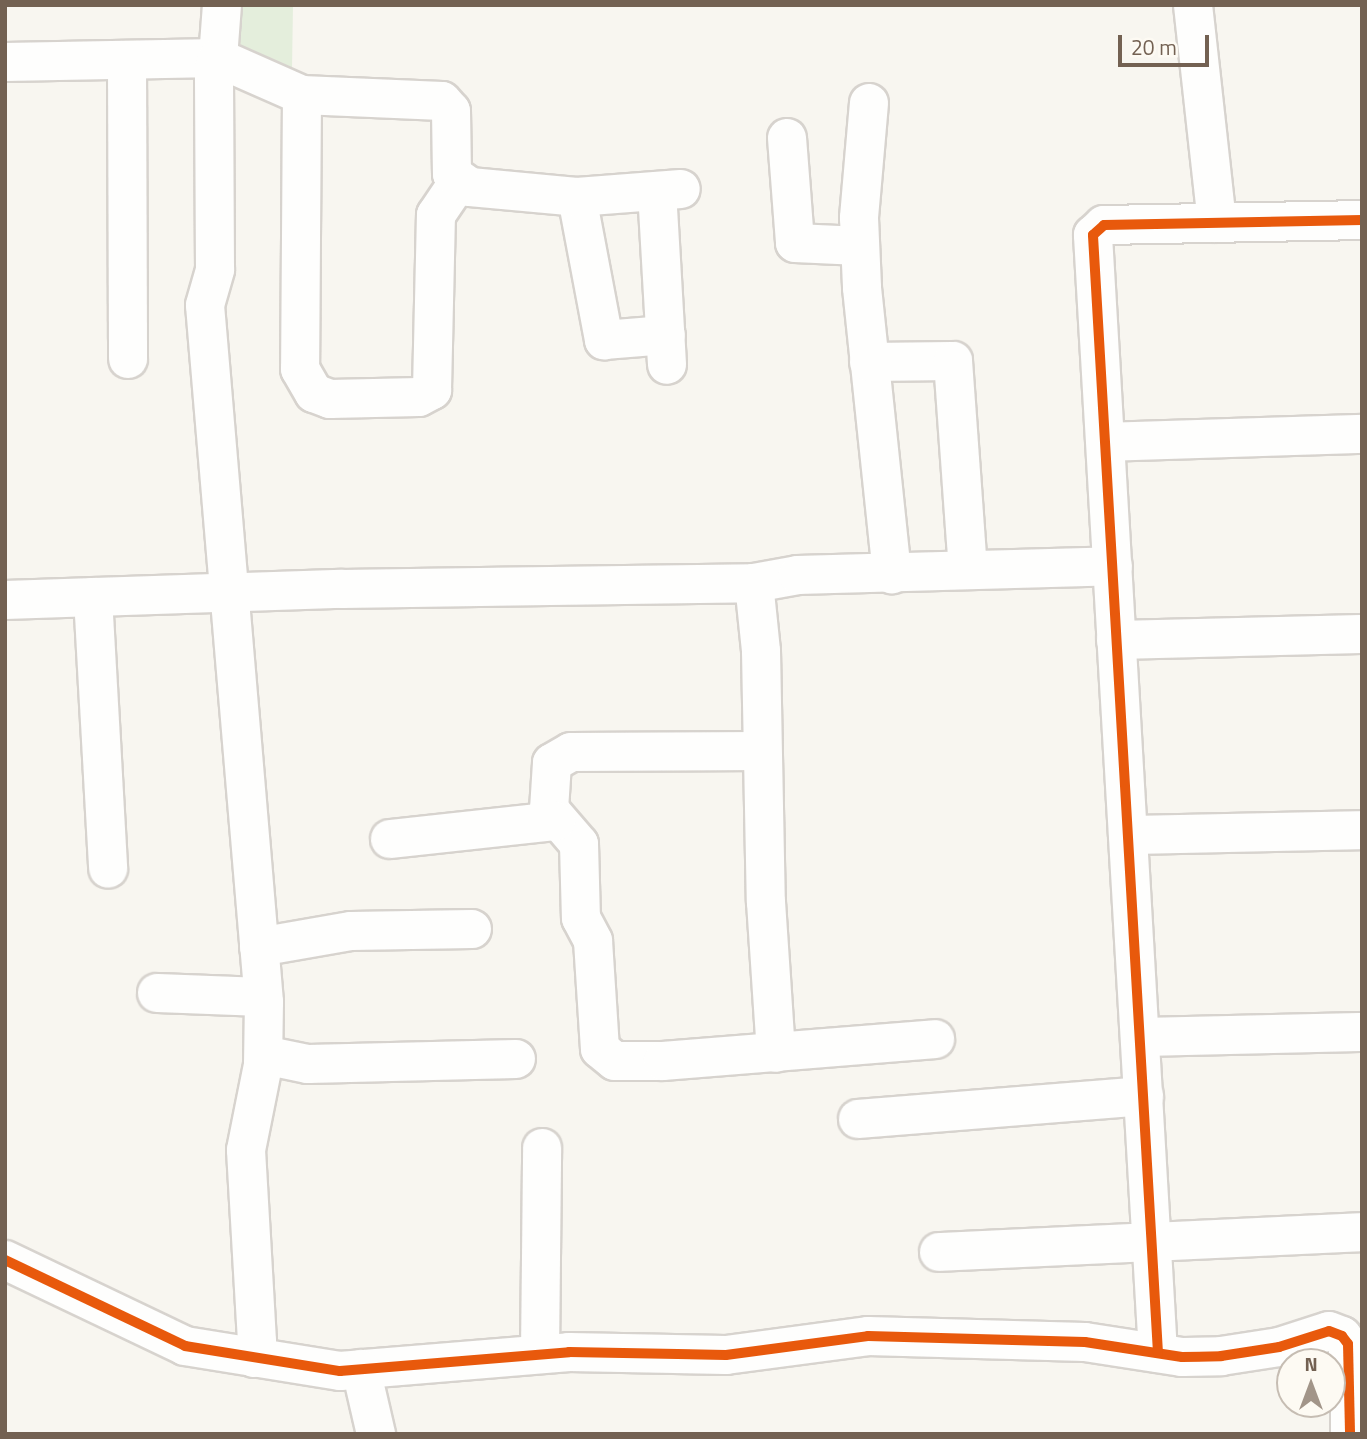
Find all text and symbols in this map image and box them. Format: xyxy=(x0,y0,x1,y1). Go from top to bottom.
scale bar xyxy=(1122,21,1213,65)
text: 20 m xyxy=(1131,31,1177,63)
north arrow xyxy=(1276,1348,1346,1418)
text: N xyxy=(1304,1349,1318,1378)

